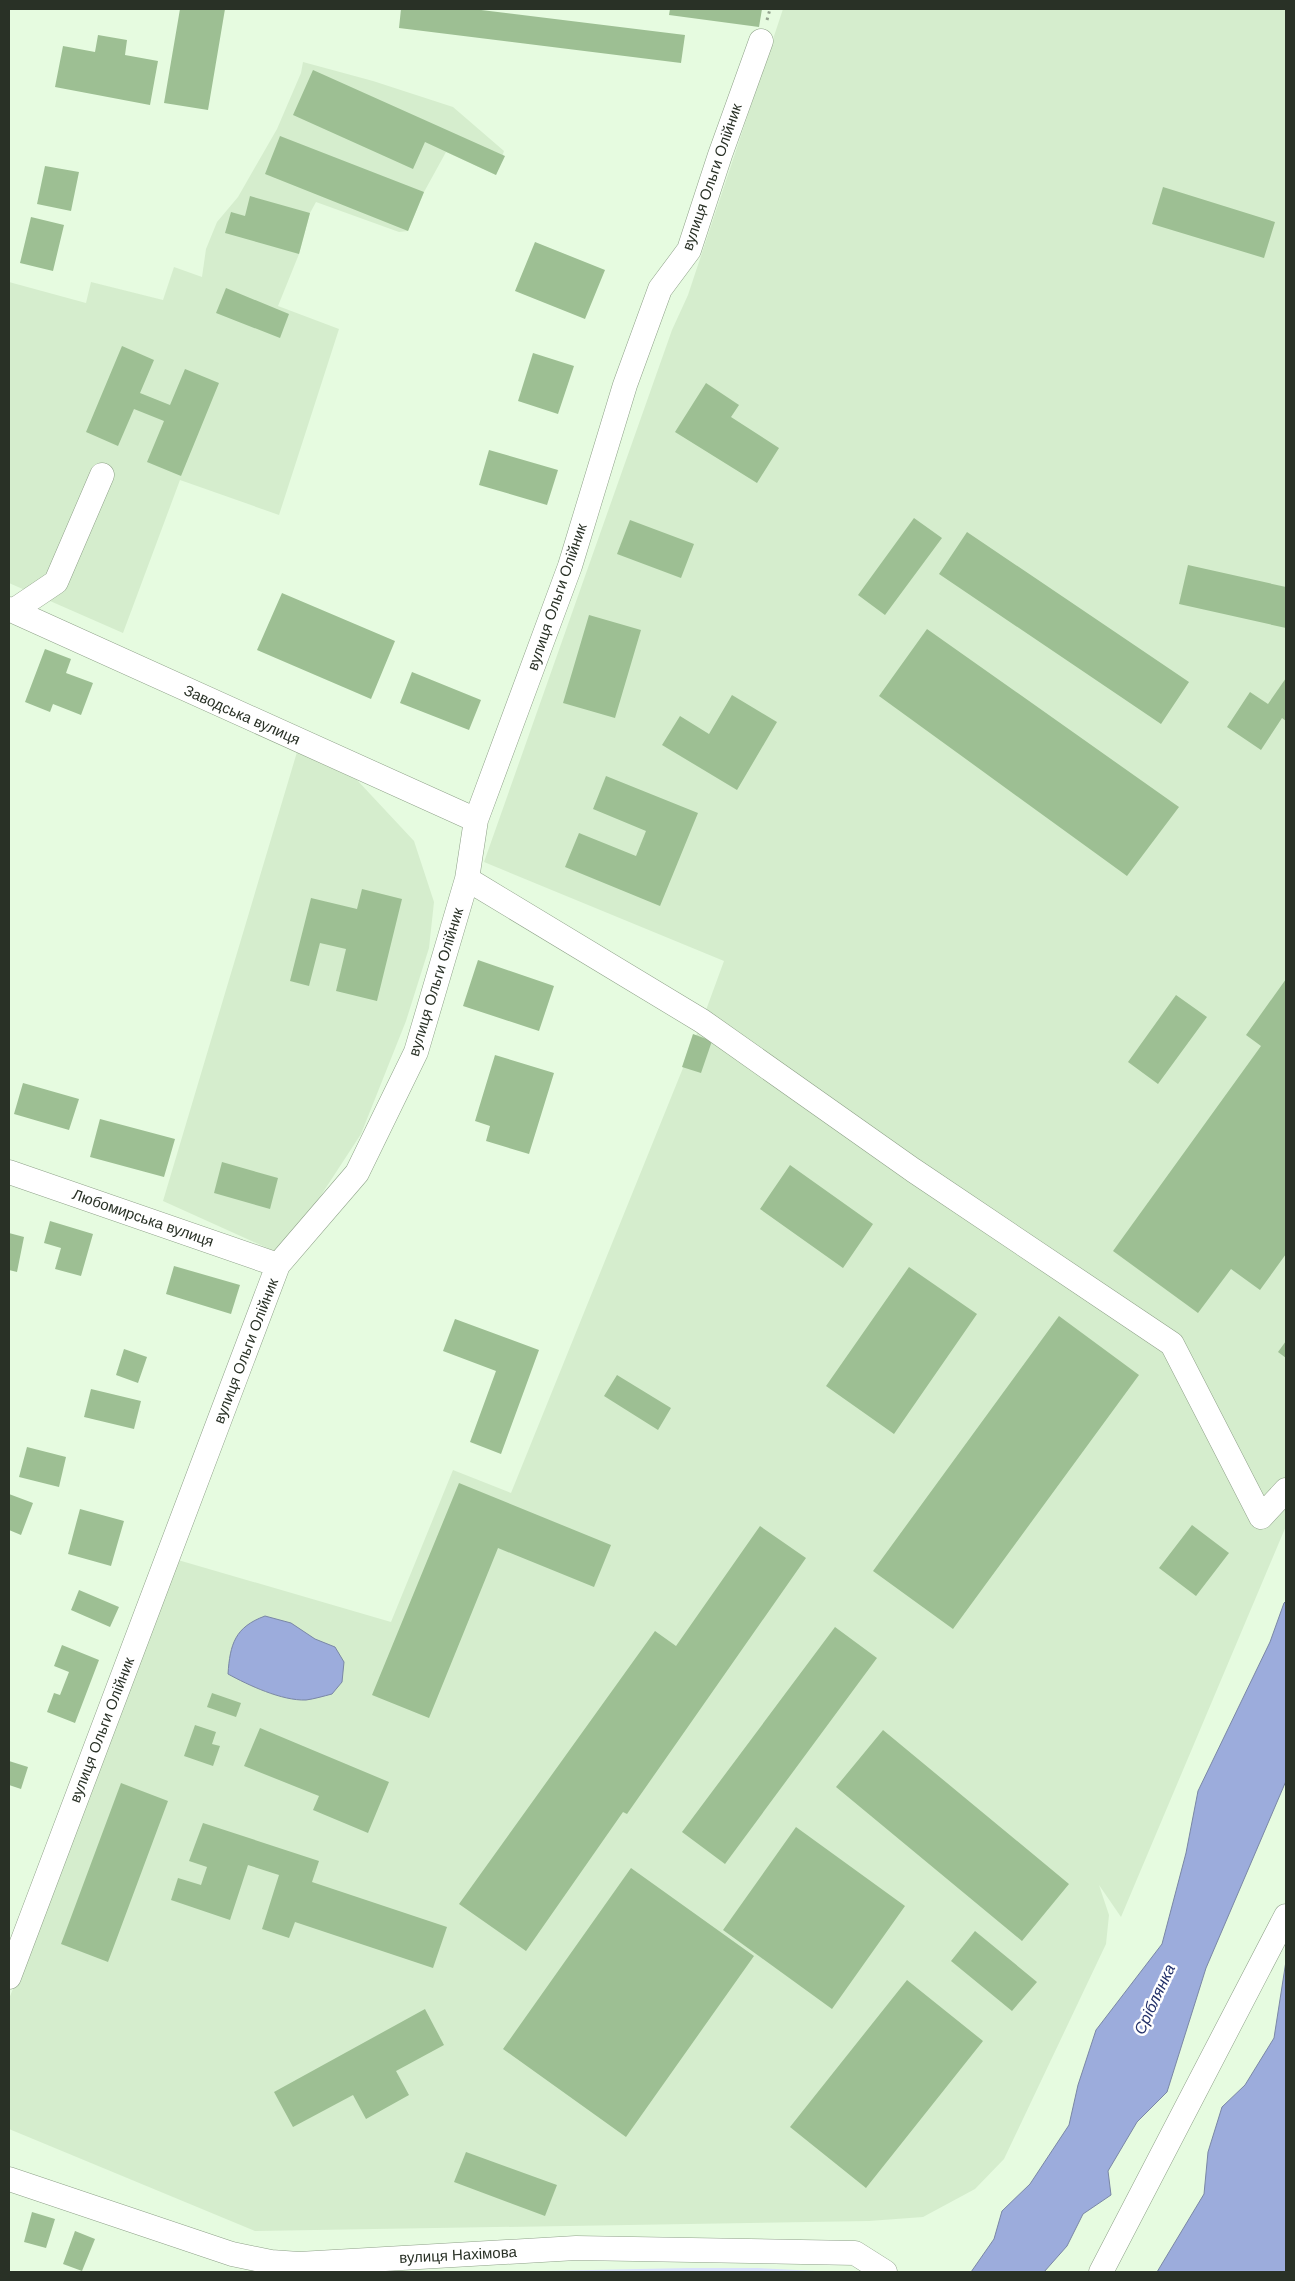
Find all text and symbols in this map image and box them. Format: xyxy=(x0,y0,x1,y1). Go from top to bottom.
street label: вулиця Ольги Олійник xyxy=(678,101,745,252)
street label: вулиця Ольги Олійник xyxy=(523,521,590,672)
street label: Заводська вулиця xyxy=(181,681,303,748)
street label: вулиця Ольги Олійник xyxy=(405,905,466,1058)
street label: Любомирська вулиця xyxy=(70,1185,216,1250)
street label: вулиця Ольги Олійник xyxy=(210,1275,281,1426)
street label: вулиця Ольги Олійник xyxy=(66,1654,137,1805)
water label: Сріблянка xyxy=(1131,1961,1178,2037)
street label: вулиця Нахімова xyxy=(399,2243,518,2266)

